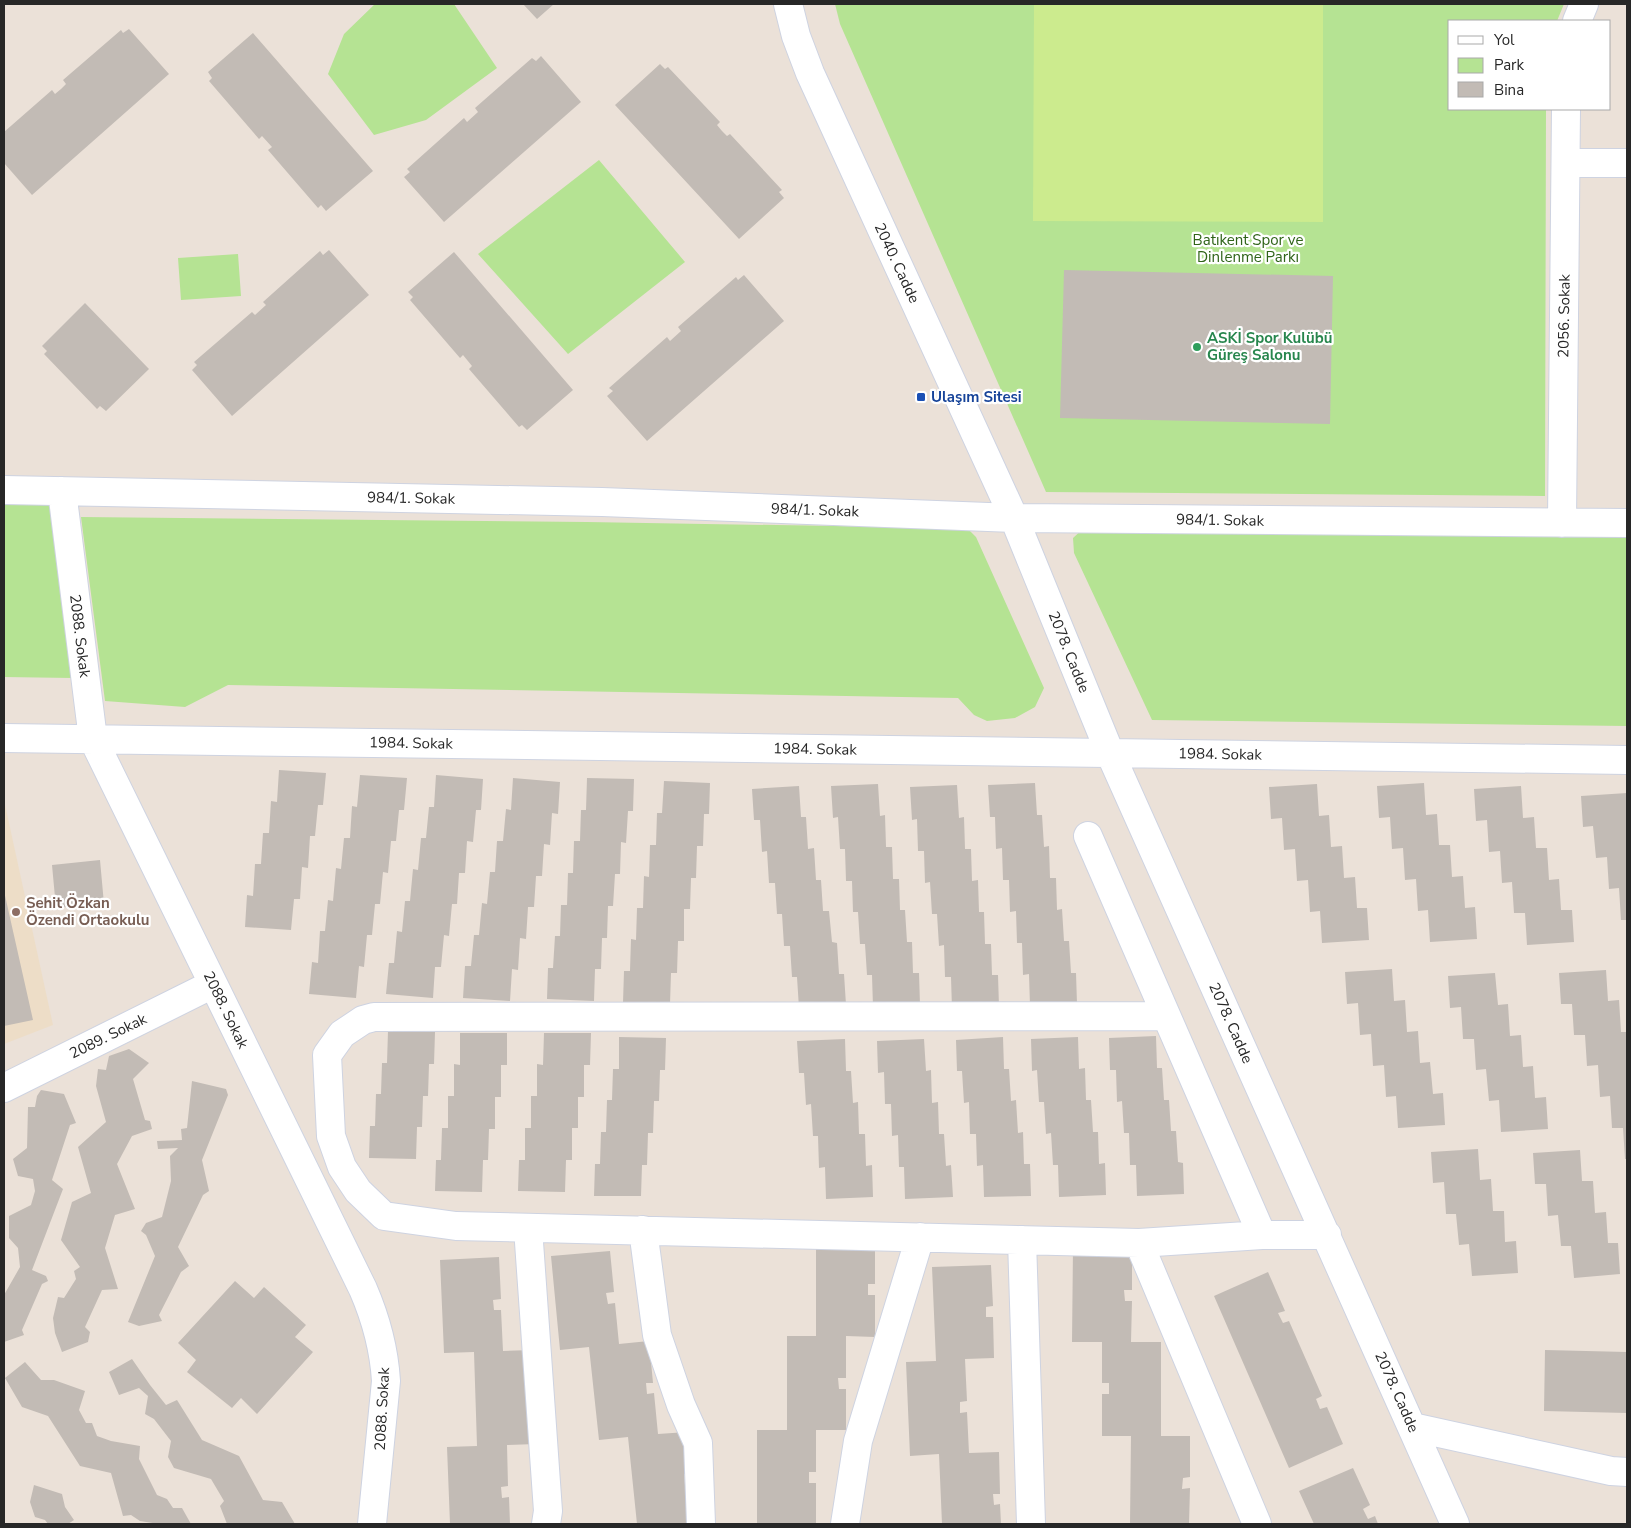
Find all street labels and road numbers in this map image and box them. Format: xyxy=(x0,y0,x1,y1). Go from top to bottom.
street label: 2040. Cadde xyxy=(870,220,924,306)
street label: 2056. Sokak xyxy=(1553,273,1575,358)
street label: 984/1. Sokak xyxy=(367,487,456,509)
street label: 984/1. Sokak xyxy=(771,498,860,522)
street label: 984/1. Sokak xyxy=(1176,509,1265,531)
street label: 2088. Sokak xyxy=(65,593,95,679)
street label: 2078. Cadde xyxy=(1044,608,1094,696)
street label: 1984. Sokak xyxy=(369,732,454,754)
street label: 1984. Sokak xyxy=(773,738,858,760)
street label: 1984. Sokak xyxy=(1178,743,1263,765)
street label: 2088. Sokak xyxy=(199,968,254,1052)
street label: 2078. Cadde xyxy=(1204,979,1258,1067)
street label: 2089. Sokak xyxy=(66,1008,150,1063)
street label: 2078. Cadde xyxy=(1370,1348,1424,1436)
street label: 2088. Sokak xyxy=(370,1366,394,1451)

